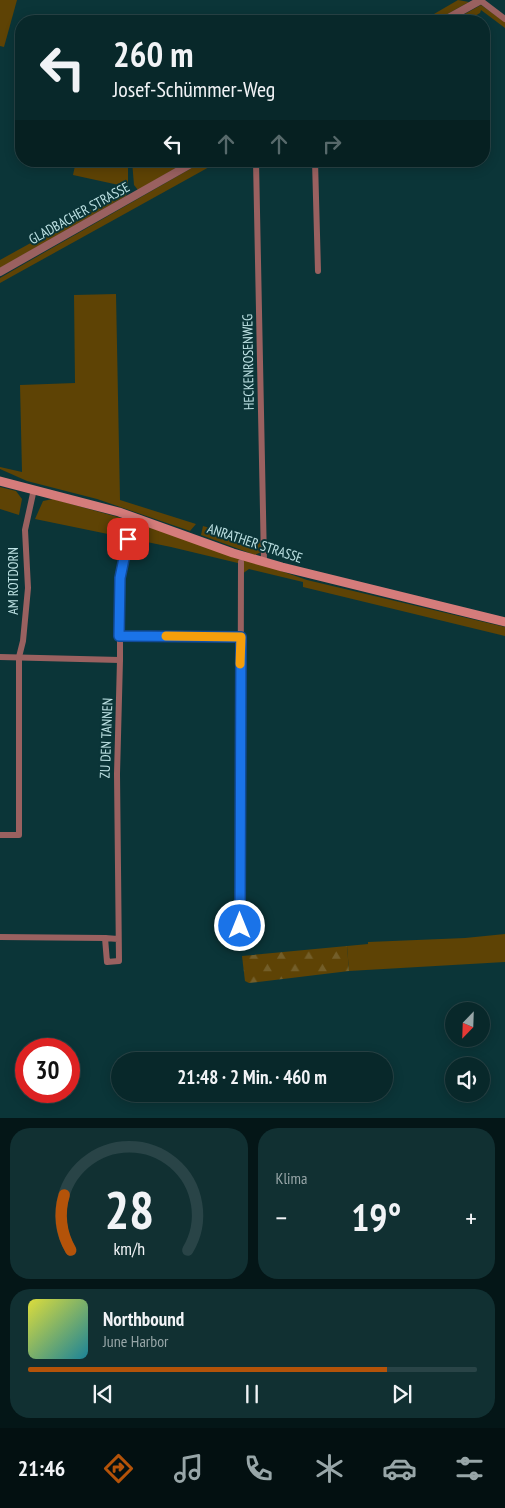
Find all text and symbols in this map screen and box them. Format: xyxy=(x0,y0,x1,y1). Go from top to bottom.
text: 260 m xyxy=(113,31,194,77)
icon: left xyxy=(30,35,95,100)
text: Josef-Schümmer-Weg xyxy=(113,75,275,103)
icon: left xyxy=(159,130,187,158)
icon: ahead xyxy=(212,130,240,158)
icon: ahead xyxy=(265,130,293,158)
icon: right xyxy=(318,130,346,158)
street label: GLADBACHER STRASSE xyxy=(25,178,133,248)
street label: HECKENROSENWEG xyxy=(238,314,258,410)
pin xyxy=(107,518,149,560)
street label: ANRATHER STRASSE xyxy=(205,519,305,567)
icon: arrive xyxy=(114,525,142,553)
street label: AM ROTDORN xyxy=(4,547,22,615)
street label: ZU DEN TANNEN xyxy=(96,697,116,779)
position arrow xyxy=(213,899,265,951)
north arrow xyxy=(445,1002,490,1048)
map controls xyxy=(445,1002,490,1102)
speed limit sign: 30 xyxy=(15,1038,80,1103)
button: sound xyxy=(445,1057,490,1102)
text: 21:48 · 2 Min. · 460 m xyxy=(177,1065,327,1089)
text: Klima xyxy=(276,1168,307,1188)
text: 28 xyxy=(104,1176,154,1243)
text: 19° xyxy=(351,1192,401,1241)
text: − xyxy=(276,1199,287,1236)
text: + xyxy=(465,1199,477,1236)
text: km/h xyxy=(113,1237,145,1260)
text: Northbound xyxy=(103,1307,184,1331)
text: June Harbor xyxy=(103,1331,168,1351)
icon: previous xyxy=(89,1380,117,1408)
icon: pause xyxy=(238,1380,266,1408)
icon: next xyxy=(388,1380,416,1408)
icon: directions xyxy=(101,1451,136,1486)
icon: music xyxy=(171,1451,206,1486)
icon: phone xyxy=(241,1451,276,1486)
icon: climate xyxy=(312,1451,347,1486)
icon: car xyxy=(382,1451,417,1486)
icon: filters xyxy=(452,1451,487,1486)
text: 21:46 xyxy=(18,1454,65,1482)

